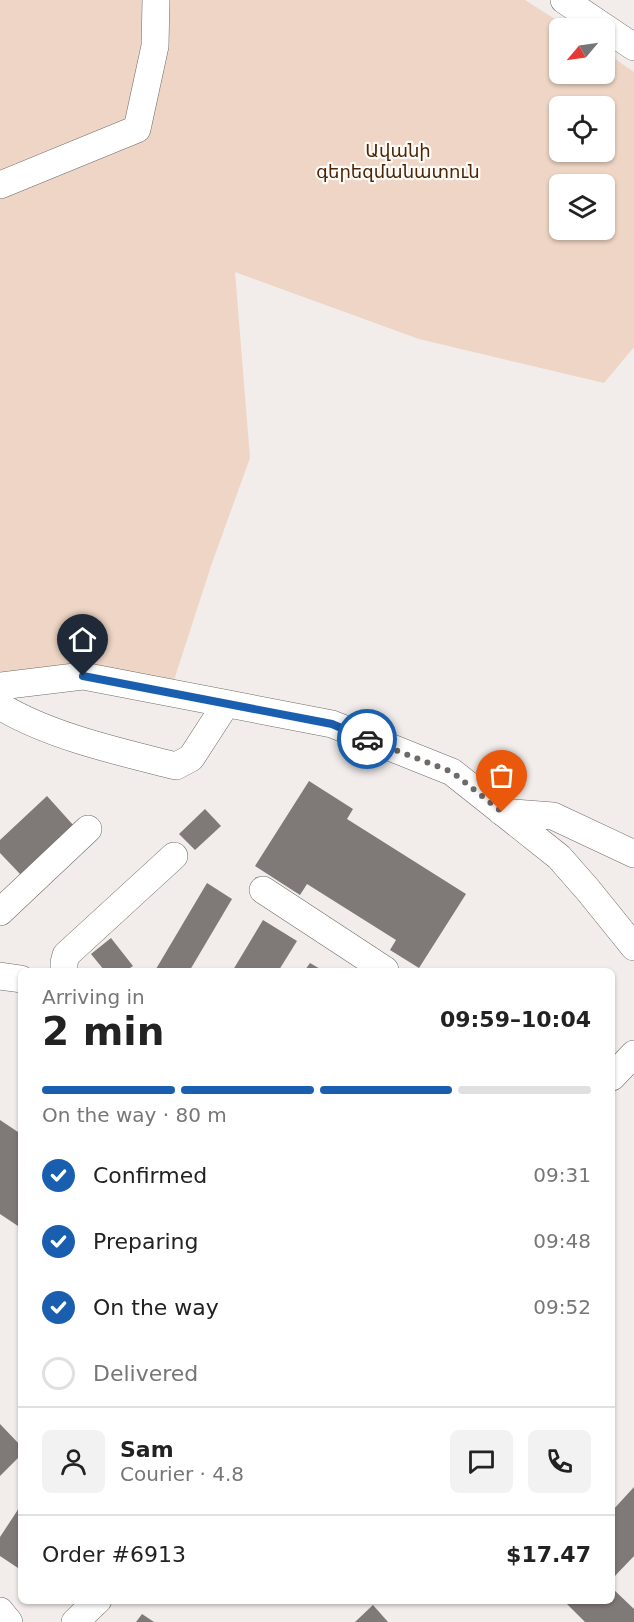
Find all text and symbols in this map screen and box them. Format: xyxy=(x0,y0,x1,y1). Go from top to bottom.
north arrow xyxy=(549,18,615,84)
map controls xyxy=(549,18,615,240)
button: locate xyxy=(549,96,615,162)
park label: Ավանի գերեզմանատուն xyxy=(316,140,480,182)
button: layers xyxy=(549,174,615,240)
pin xyxy=(57,614,108,676)
icon: home xyxy=(66,623,99,656)
courier xyxy=(337,709,397,769)
icon: car xyxy=(351,723,384,756)
pin xyxy=(476,750,527,812)
icon: bag xyxy=(485,759,518,792)
text: Arriving in xyxy=(42,985,145,1009)
text: 09:59–10:04 xyxy=(440,1007,591,1032)
text: 2 min xyxy=(42,1009,164,1054)
text: On the way · 80 m xyxy=(42,1103,227,1127)
icon: check xyxy=(42,1159,75,1192)
text: Confirmed xyxy=(93,1163,207,1188)
text: 09:31 xyxy=(533,1163,591,1187)
icon: check xyxy=(42,1225,75,1258)
text: Preparing xyxy=(93,1229,199,1254)
text: 09:48 xyxy=(533,1229,591,1253)
icon: check xyxy=(42,1291,75,1324)
text: On the way xyxy=(93,1295,219,1320)
text: 09:52 xyxy=(533,1295,591,1319)
text: Delivered xyxy=(93,1361,198,1386)
button: person xyxy=(42,1430,105,1493)
button: chat xyxy=(450,1430,513,1493)
button: phone xyxy=(528,1430,591,1493)
text: Sam xyxy=(120,1437,174,1462)
text: Courier · 4.8 xyxy=(120,1462,244,1486)
text: Order #6913 xyxy=(42,1542,186,1567)
text: $17.47 xyxy=(506,1542,591,1567)

